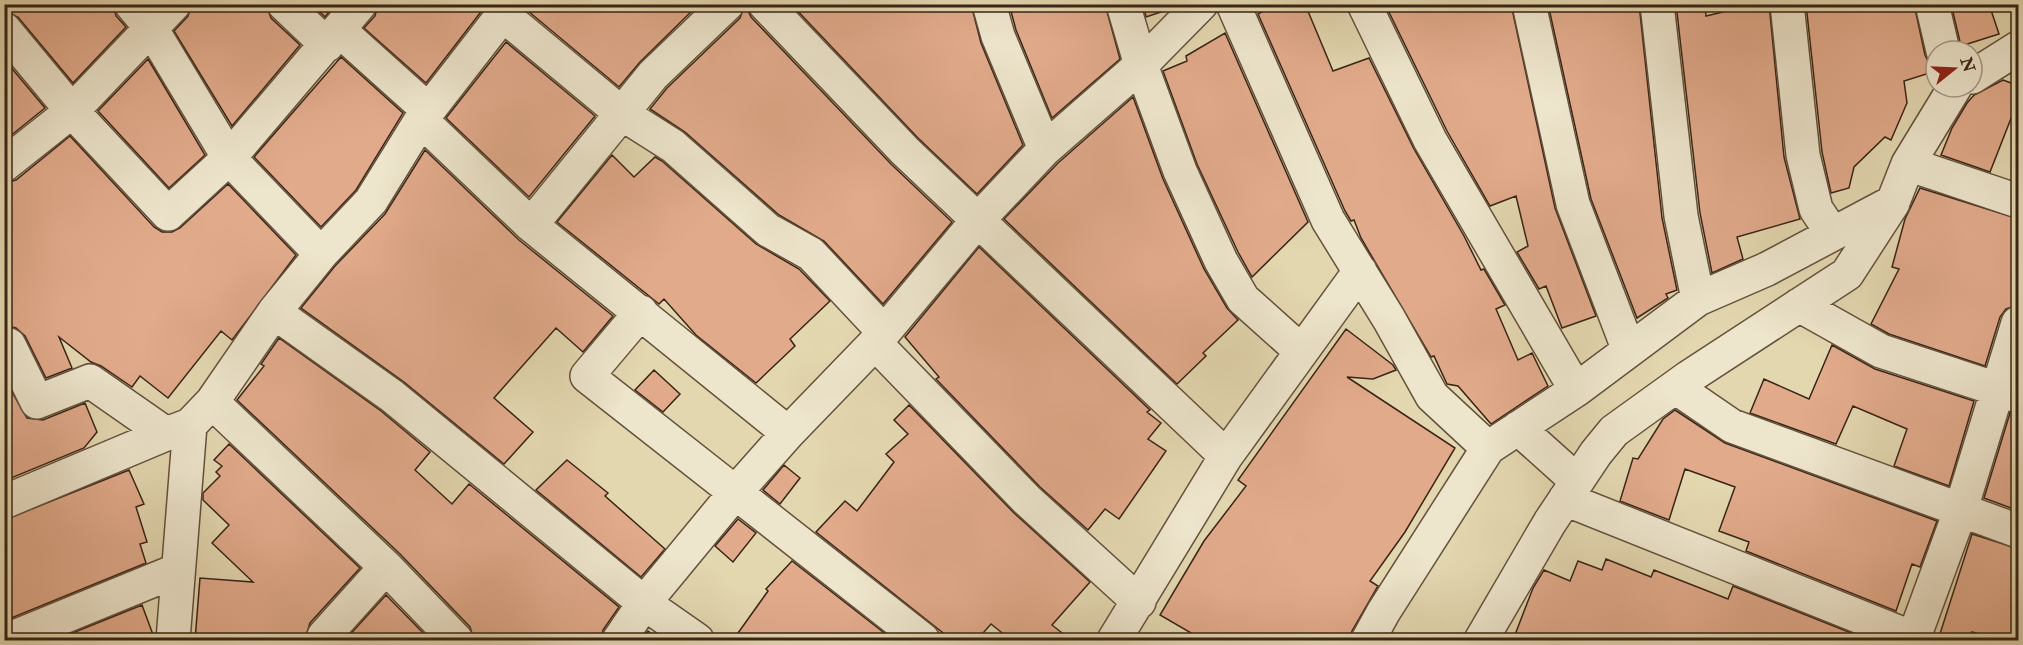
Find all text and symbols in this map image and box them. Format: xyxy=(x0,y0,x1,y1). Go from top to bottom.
north arrow xyxy=(1924,39,1984,99)
text: N xyxy=(1955,54,1979,75)

